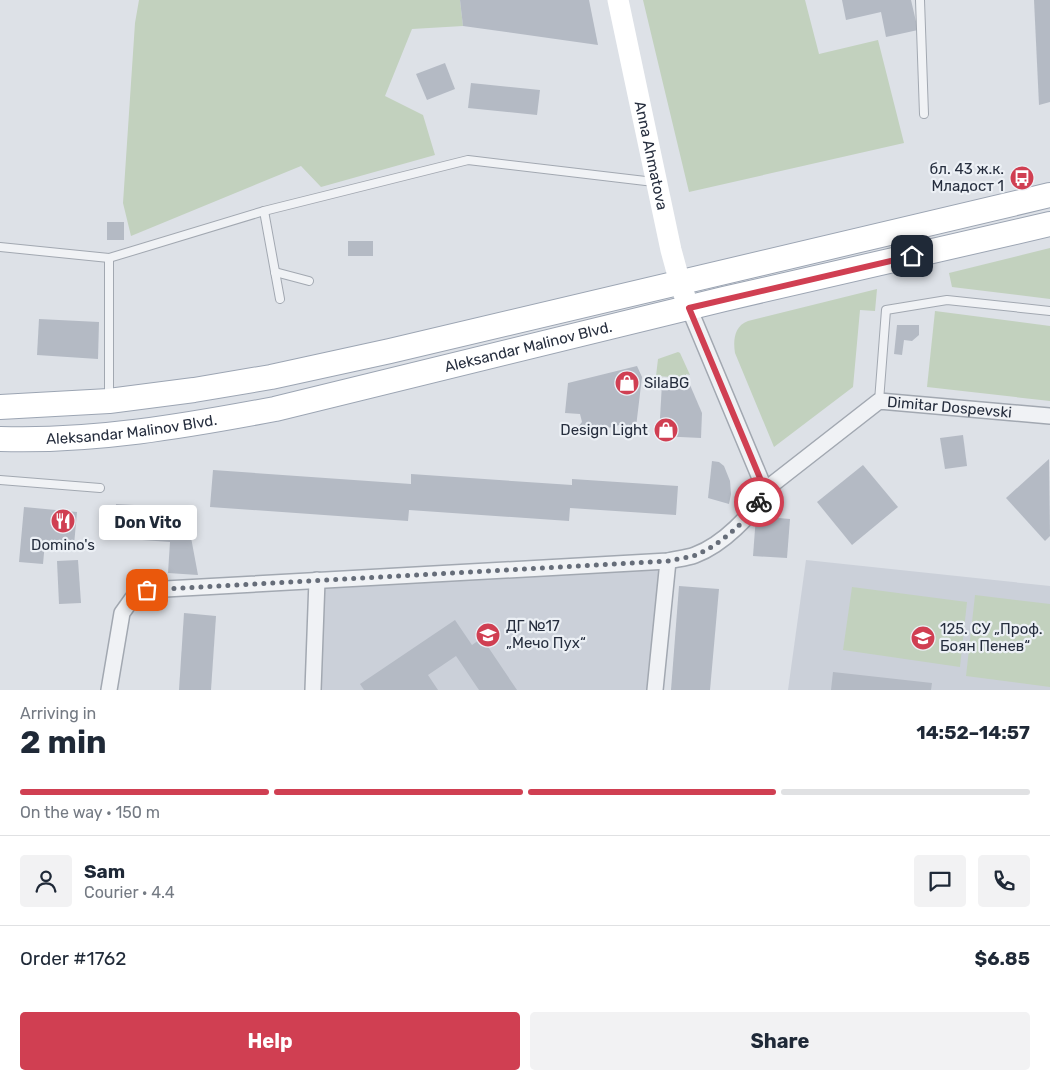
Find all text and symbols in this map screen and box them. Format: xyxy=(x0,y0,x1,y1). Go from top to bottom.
street label: Anna Ahmatova xyxy=(631,99,671,212)
place label: бл. 43 ж.к. Младост 1 xyxy=(930,160,1004,195)
bus stop icon: бл. 43 ж.к. Младост 1 xyxy=(1009,165,1035,191)
pin xyxy=(891,235,933,277)
icon: home xyxy=(898,242,926,270)
street label: Aleksandar Malinov Blvd. xyxy=(443,318,614,376)
shop icon: SilaBG xyxy=(614,370,640,396)
place label: SilaBG xyxy=(644,374,689,392)
street label: Dimitar Dospevski xyxy=(886,393,1013,422)
street label: Aleksandar Malinov Blvd. xyxy=(46,411,218,448)
shop icon: Design Light xyxy=(653,417,679,443)
place label: Design Light xyxy=(560,421,648,439)
courier xyxy=(734,477,784,527)
icon: bike xyxy=(745,488,773,516)
callout: Don Vito xyxy=(98,505,196,540)
restaurant icon: Domino's xyxy=(50,508,76,534)
text: Don Vito xyxy=(114,513,182,532)
place label: Domino's xyxy=(31,536,95,554)
pin xyxy=(126,569,168,611)
icon: bag xyxy=(133,576,161,604)
place label: ДГ №17 „Мечо Пух“ xyxy=(506,617,586,652)
place label: 125. СУ „Проф. Боян Пенев“ xyxy=(940,620,1043,655)
school or university icon: ДГ №17 „Мечо Пух“ xyxy=(475,622,501,648)
school or university icon: 125. СУ „Проф. Боян Пенев“ xyxy=(910,625,936,651)
text: Arriving in xyxy=(20,704,96,723)
text: 14:52–14:57 xyxy=(916,721,1030,744)
text: 2 min xyxy=(20,723,107,761)
text: On the way · 150 m xyxy=(20,803,160,822)
button: person xyxy=(20,855,72,907)
button: chat xyxy=(914,855,966,907)
button: phone xyxy=(978,855,1030,907)
text: Sam xyxy=(84,860,125,883)
text: Courier · 4.4 xyxy=(84,883,175,902)
text: Order #1762 xyxy=(20,947,126,970)
text: $6.85 xyxy=(974,947,1030,970)
button: Help xyxy=(20,1012,520,1070)
button: Share xyxy=(530,1012,1030,1070)

